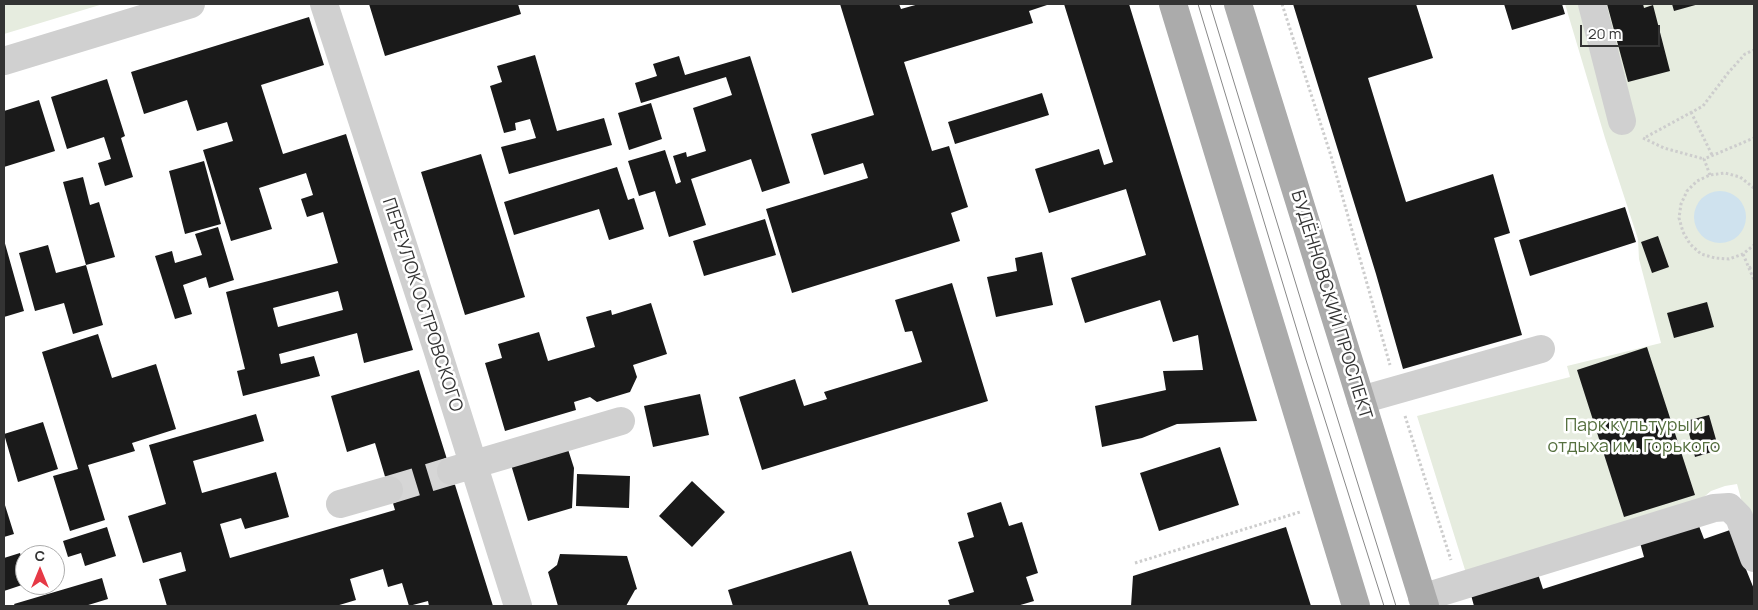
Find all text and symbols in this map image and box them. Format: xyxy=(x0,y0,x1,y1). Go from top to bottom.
scale bar xyxy=(1583,15,1663,47)
text: 20 m xyxy=(1588,23,1621,44)
street label: БУДЁННОВСКИЙ ПРОСПЕКТ xyxy=(1286,188,1376,422)
street label: ПЕРЕУЛОК ОСТРОВСКОГО xyxy=(377,195,467,415)
park label: Парк культуры и отдыха им. Горького xyxy=(1547,415,1721,458)
north arrow xyxy=(15,545,65,595)
text: С xyxy=(35,546,45,565)

